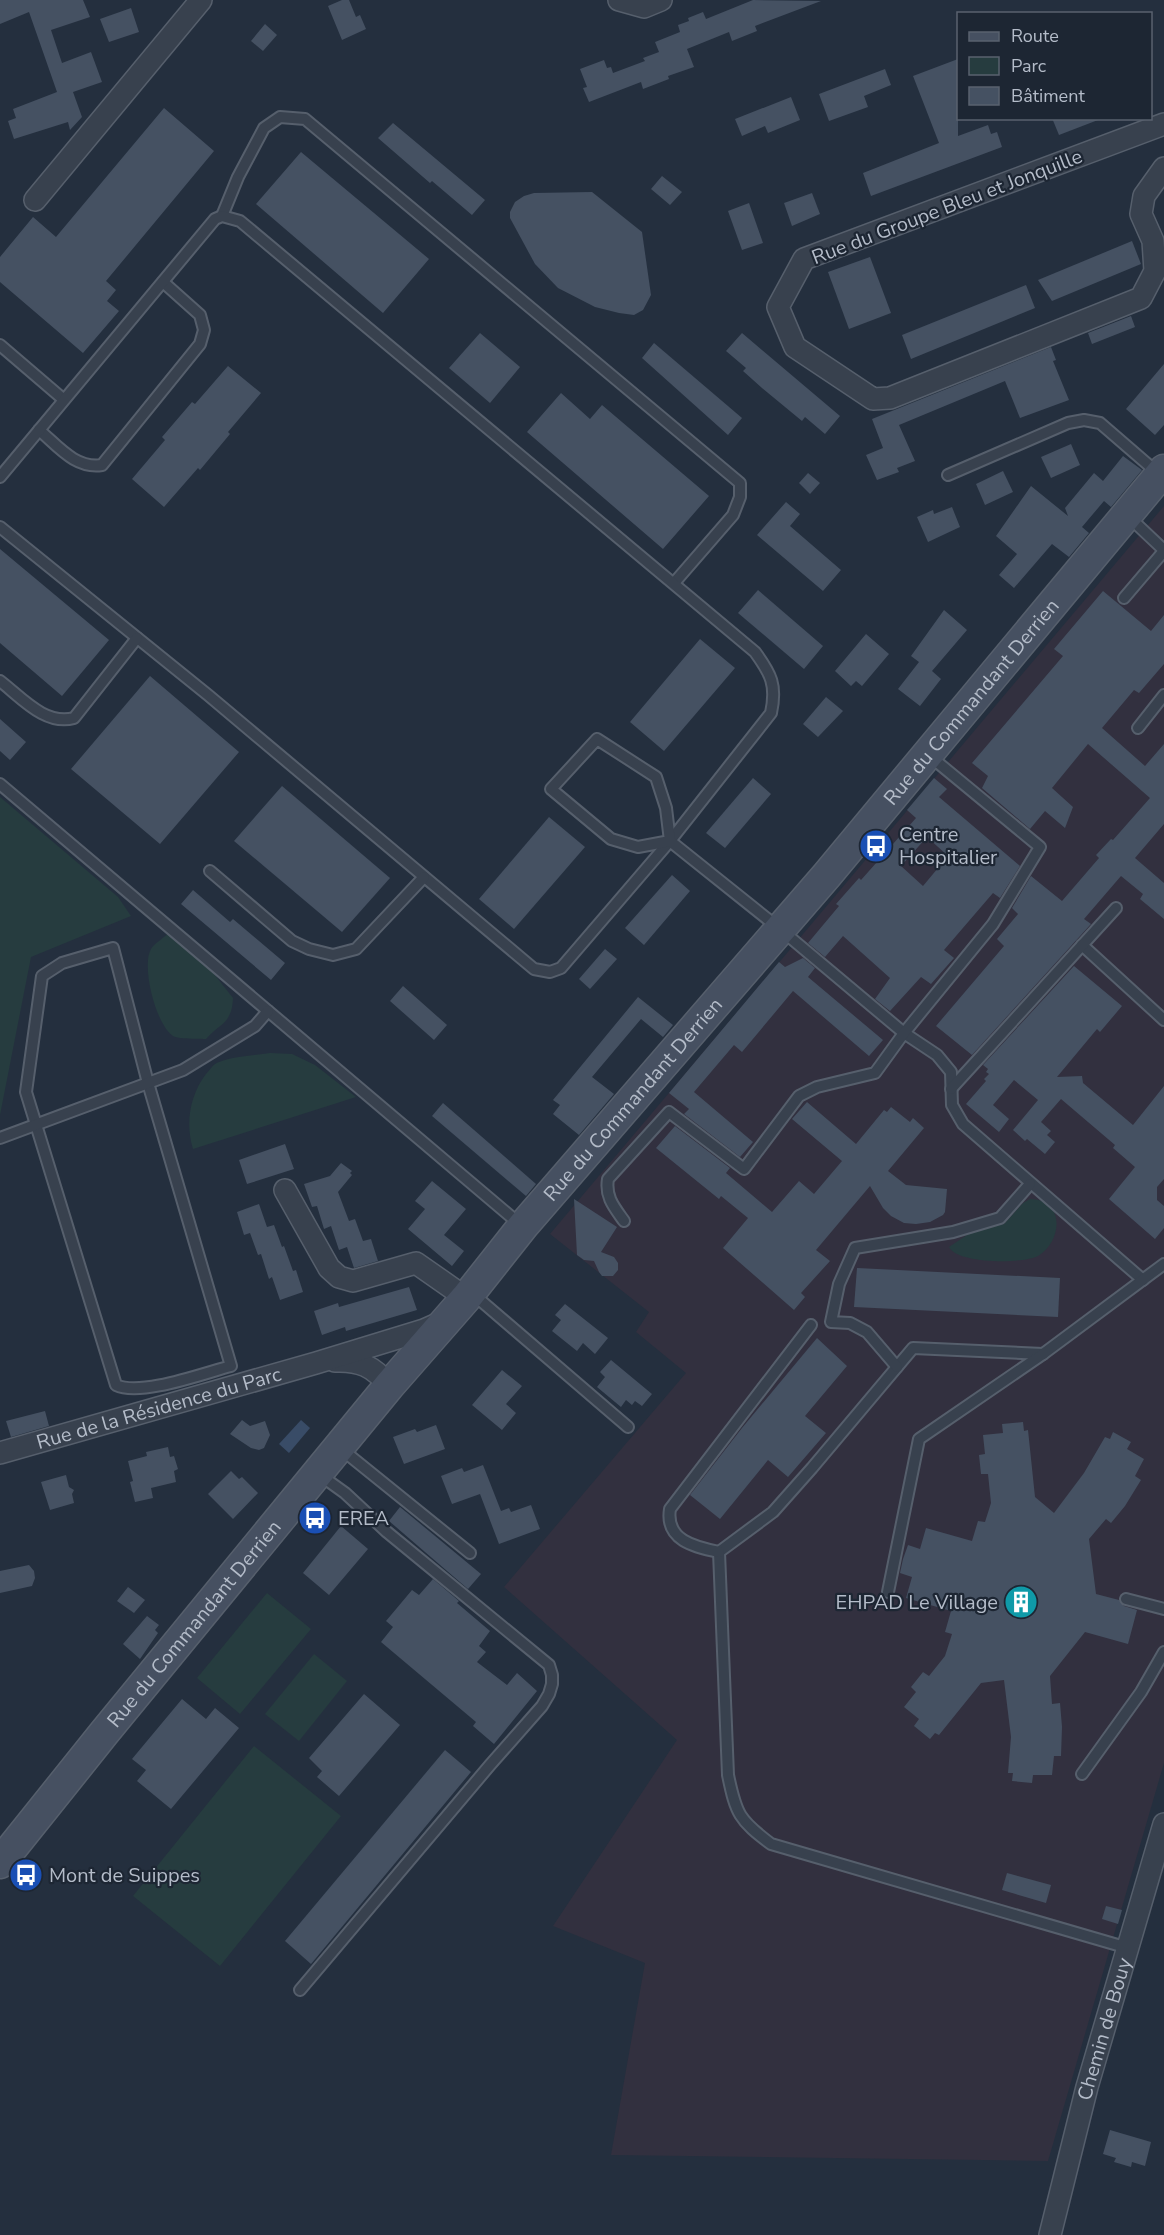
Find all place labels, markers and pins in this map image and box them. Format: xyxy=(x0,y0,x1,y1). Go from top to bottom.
place label: Centre Hospitalier xyxy=(899,821,997,871)
bus stop icon: Centre Hospitalier xyxy=(858,828,894,864)
bus stop icon: EREA xyxy=(297,1500,333,1536)
place label: EREA xyxy=(338,1505,389,1532)
building icon: EHPAD Le Village xyxy=(1003,1584,1039,1620)
place label: EHPAD Le Village xyxy=(836,1589,998,1616)
bus stop icon: Mont de Suippes xyxy=(8,1857,44,1893)
place label: Mont de Suippes xyxy=(49,1862,200,1889)

